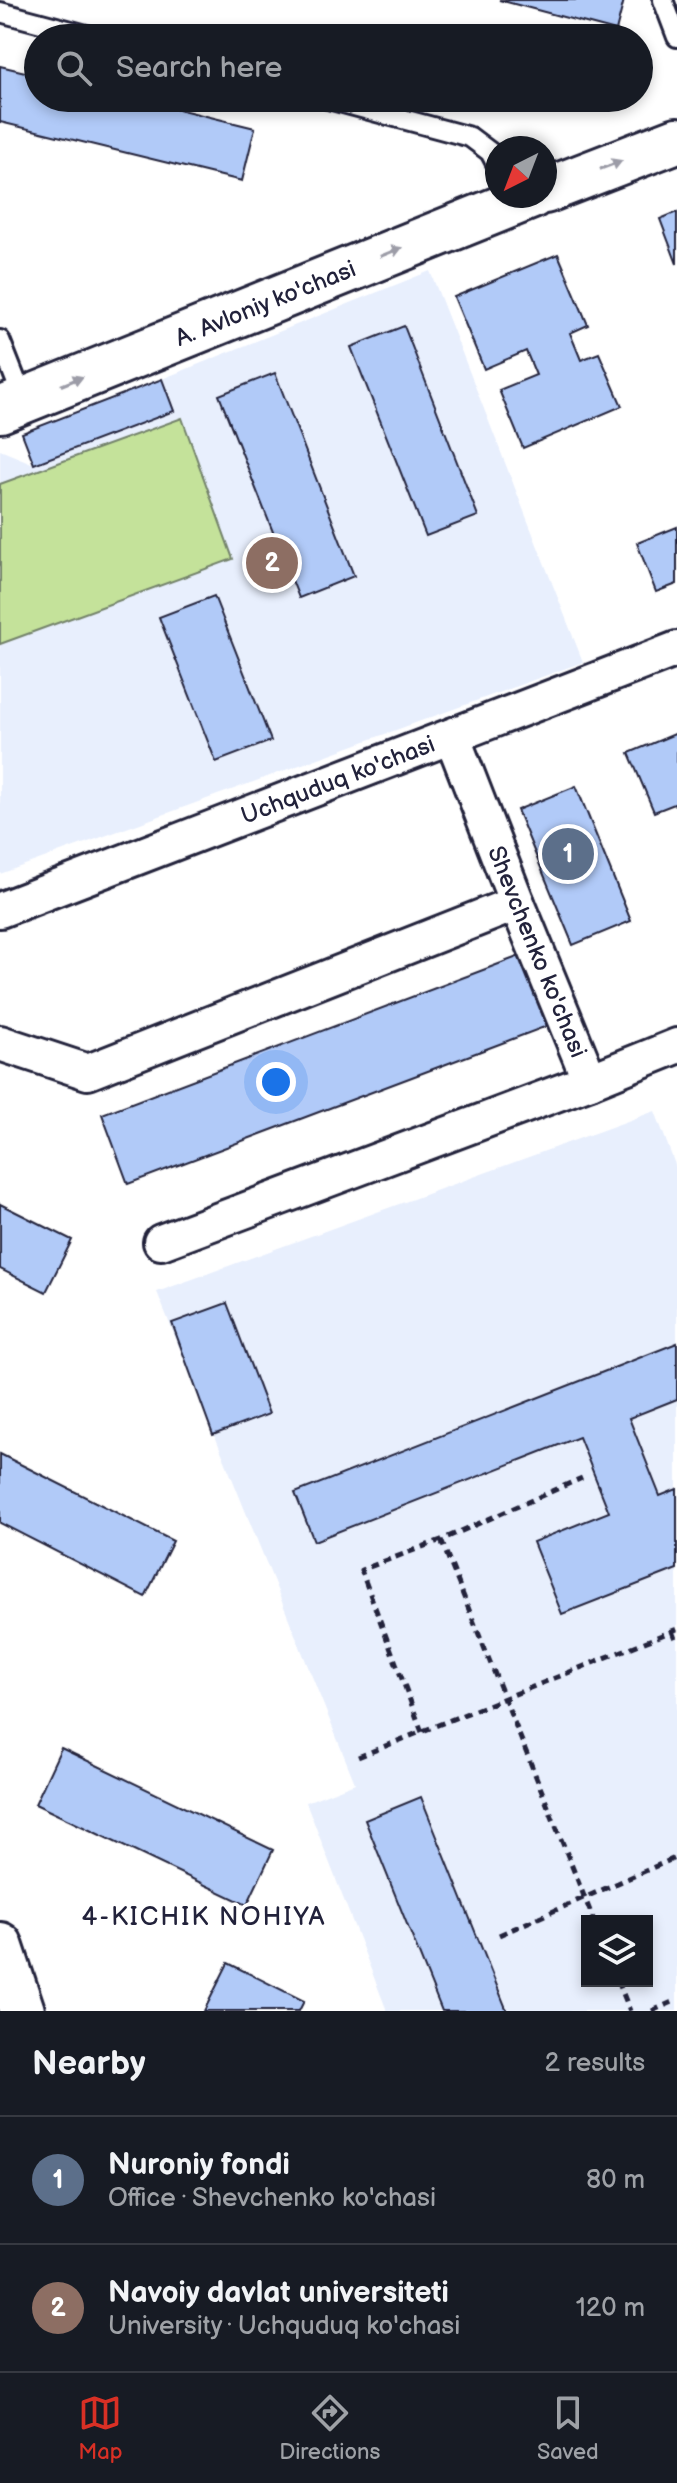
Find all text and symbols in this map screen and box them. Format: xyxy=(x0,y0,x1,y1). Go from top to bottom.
search box xyxy=(24,24,653,112)
icon: search xyxy=(52,46,96,90)
text: Search here xyxy=(116,50,282,86)
north arrow xyxy=(485,136,557,208)
one-way arrow xyxy=(599,158,623,171)
one-way arrow xyxy=(379,246,403,259)
street label: A. Avloniy ko'chasi xyxy=(171,254,360,353)
one-way arrow xyxy=(60,374,84,387)
pin: 2 xyxy=(246,533,298,593)
street label: Uchquduq ko'chasi xyxy=(237,729,439,830)
pin: 1 xyxy=(542,824,594,884)
street label: Shevchenko ko'chasi xyxy=(482,842,593,1062)
your location xyxy=(256,1062,296,1102)
district label: 4-KICHIK NOHIYA xyxy=(82,1902,326,1933)
map controls xyxy=(581,1915,653,1987)
button: layers xyxy=(581,1915,653,1987)
text: Nearby xyxy=(32,2043,146,2084)
text: 2 results xyxy=(545,2048,645,2079)
text: Nuroniy fondi xyxy=(108,2147,290,2183)
text: 1 xyxy=(53,2165,63,2196)
text: 80 m xyxy=(586,2165,645,2196)
text: Office · Shevchenko ko'chasi xyxy=(108,2183,436,2214)
text: Navoiy davlat universiteti xyxy=(108,2275,449,2311)
text: 2 xyxy=(50,2293,66,2324)
text: 120 m xyxy=(576,2293,645,2324)
text: University · Uchquduq ko'chasi xyxy=(108,2311,460,2342)
tab: Map xyxy=(78,2391,123,2466)
tab: Directions xyxy=(279,2391,380,2466)
tab: Saved xyxy=(537,2391,599,2466)

